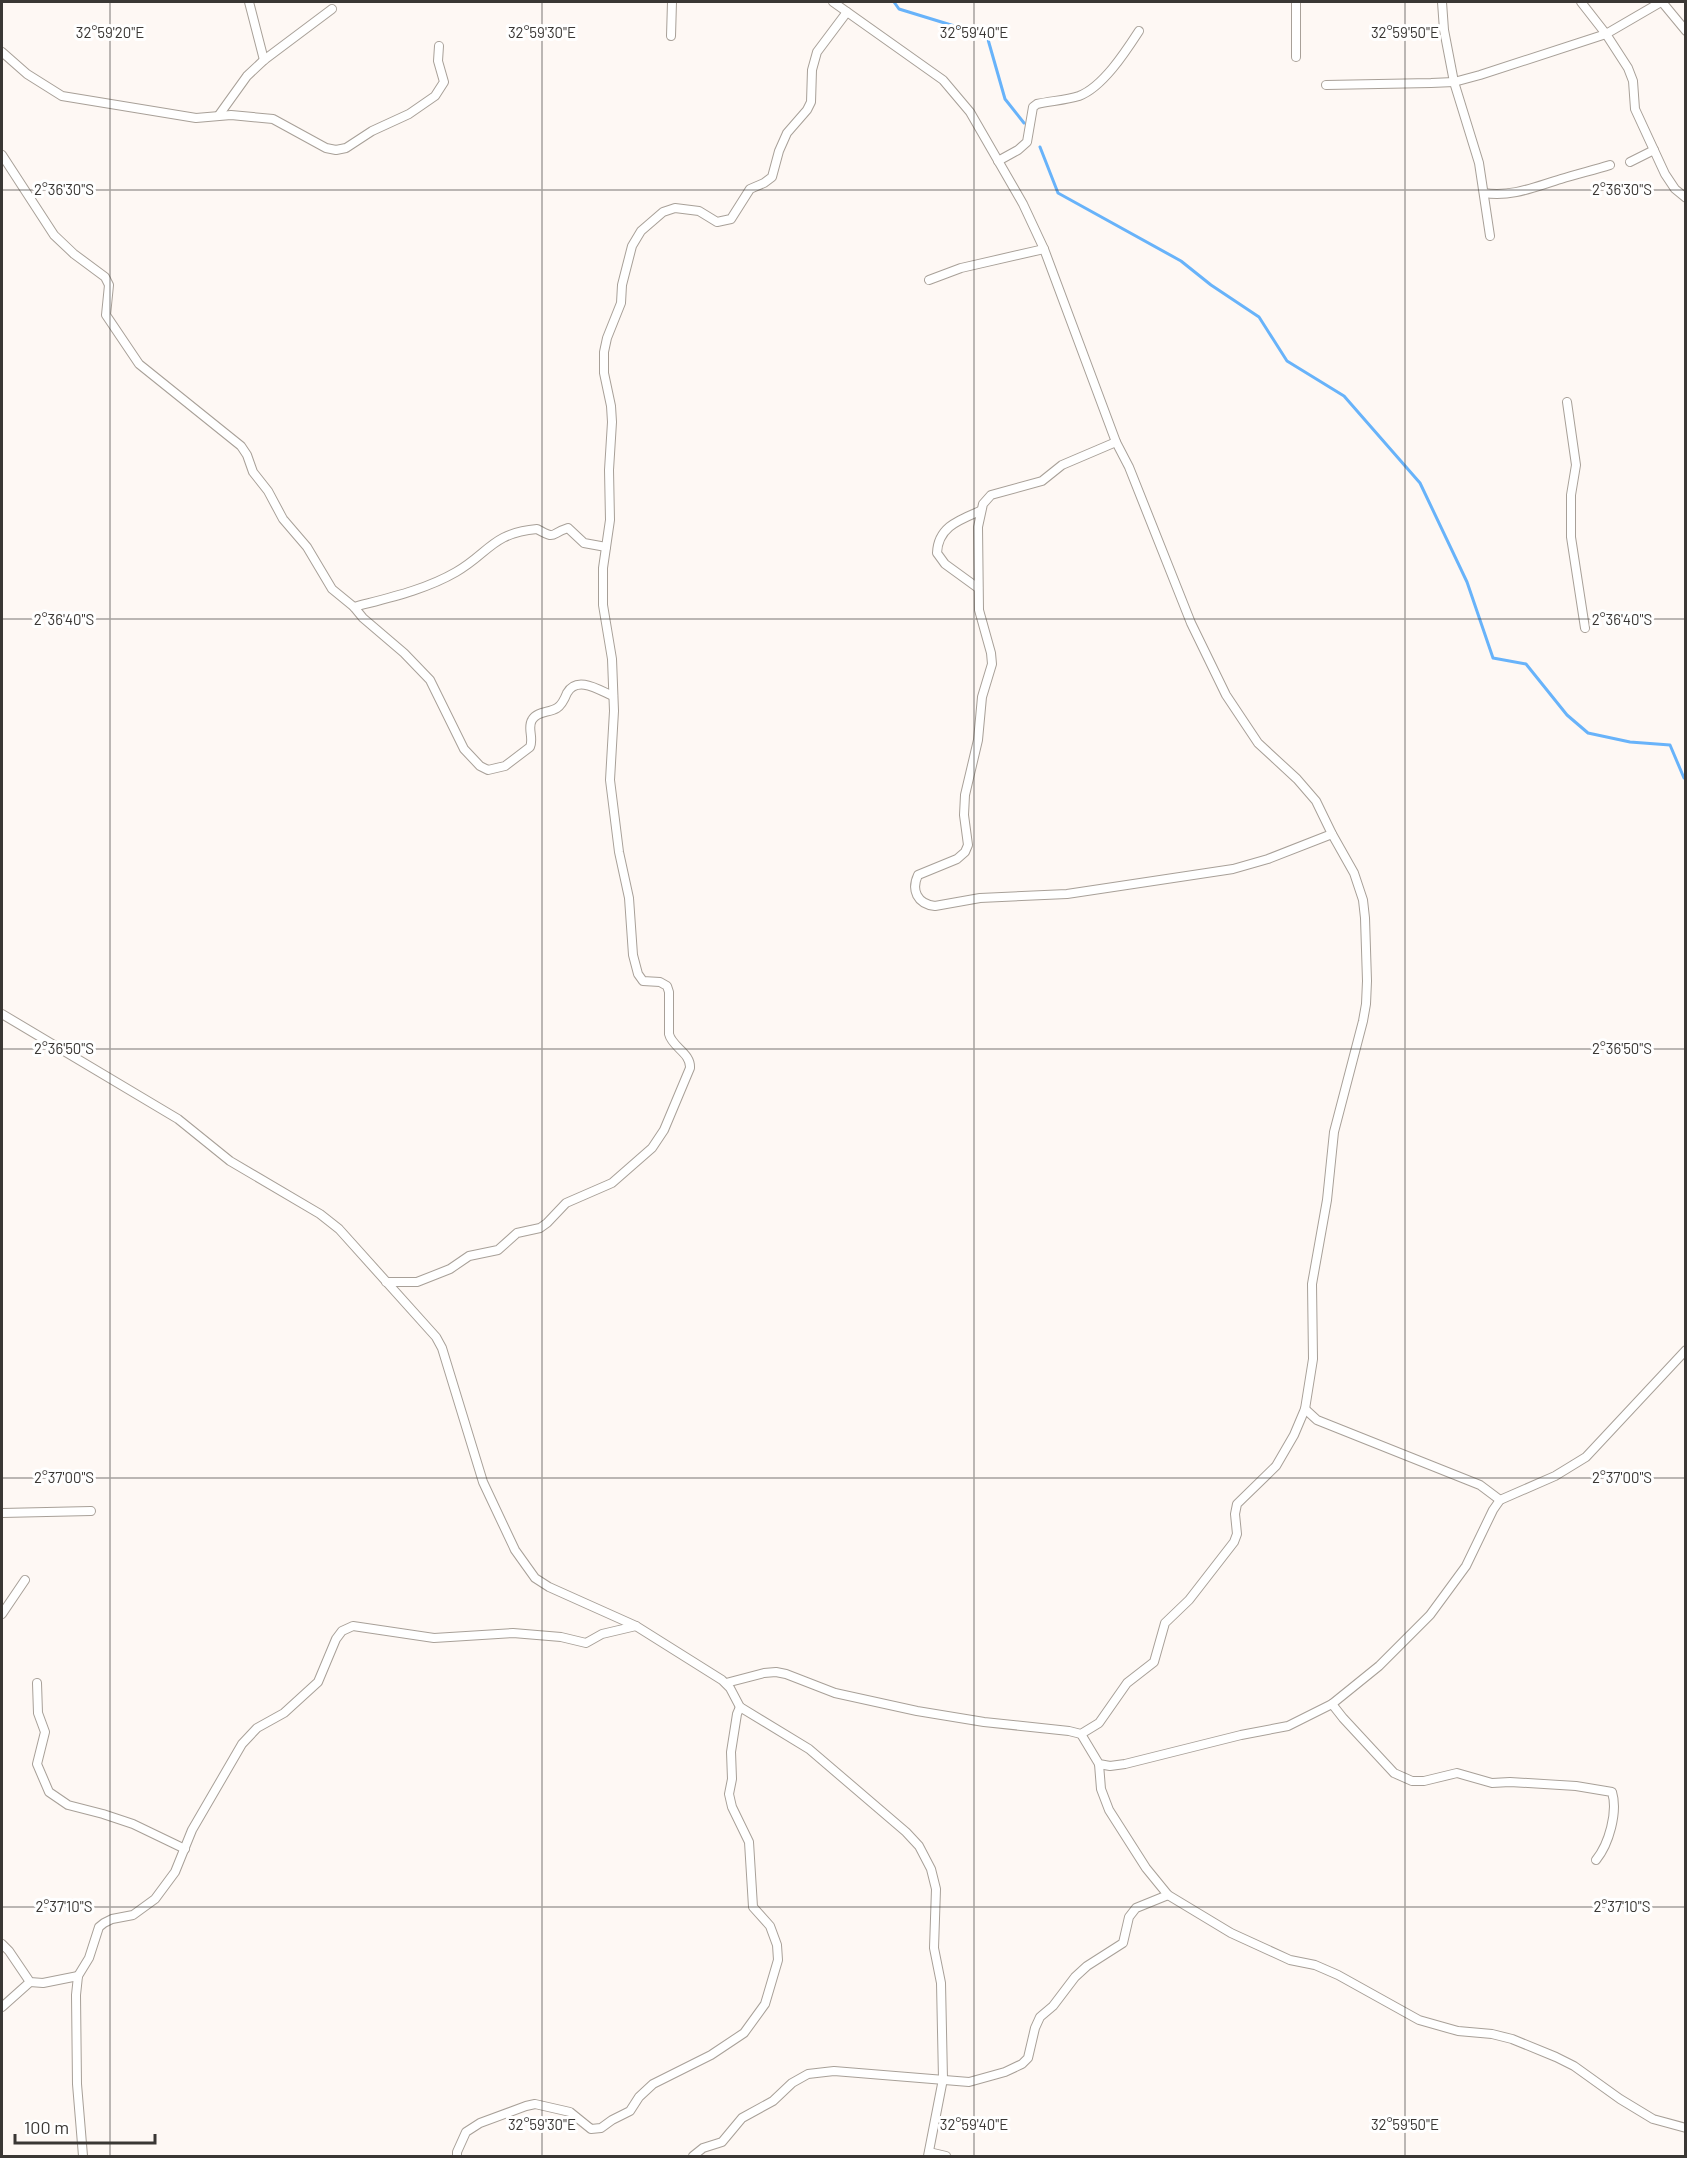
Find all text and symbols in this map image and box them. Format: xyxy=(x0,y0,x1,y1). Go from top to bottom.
text: 32°59'20"E xyxy=(76,23,144,41)
text: 32°59'30"E xyxy=(508,23,576,41)
text: 32°59'40"E xyxy=(940,23,1008,41)
text: 32°59'50"E xyxy=(1371,23,1439,41)
text: 2°36'30"S xyxy=(34,180,94,198)
text: 2°36'30"S xyxy=(1592,180,1652,198)
text: 2°36'40"S xyxy=(34,610,94,628)
text: 2°36'40"S xyxy=(1592,610,1652,628)
text: 2°36'50"S xyxy=(34,1039,94,1057)
text: 2°36'50"S xyxy=(1592,1039,1652,1057)
text: 2°37'00"S xyxy=(34,1468,94,1486)
text: 2°37'00"S xyxy=(1592,1468,1652,1486)
text: 2°37'10"S xyxy=(36,1897,93,1915)
text: 2°37'10"S xyxy=(1594,1897,1651,1915)
scale bar xyxy=(15,2107,154,2145)
text: 32°59'30"E xyxy=(508,2115,576,2133)
text: 32°59'40"E xyxy=(940,2115,1008,2133)
text: 32°59'50"E xyxy=(1371,2115,1439,2133)
text: 100 m xyxy=(24,2116,69,2138)

